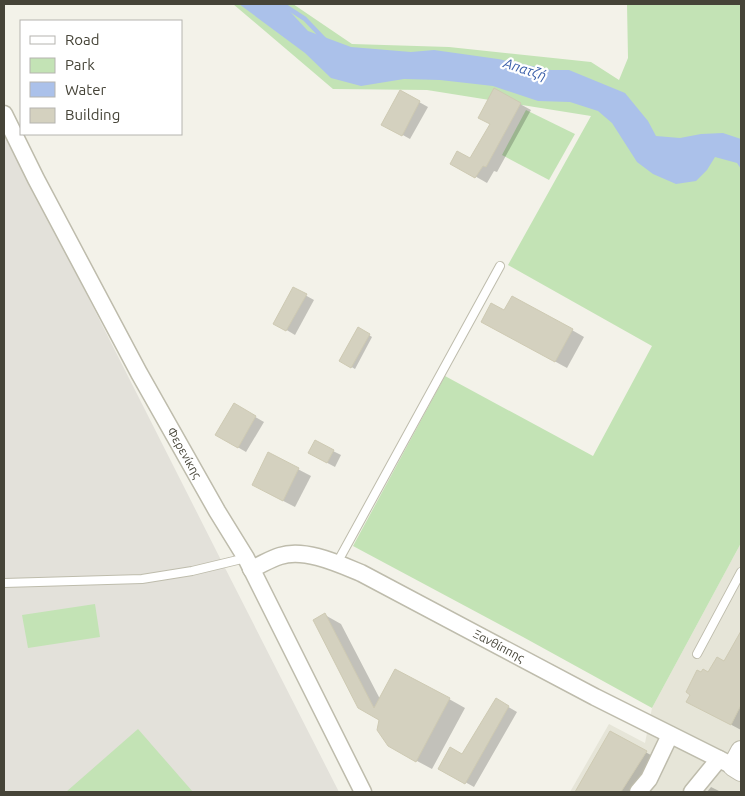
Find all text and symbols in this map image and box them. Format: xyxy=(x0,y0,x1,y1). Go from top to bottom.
legend xyxy=(20,20,182,135)
text: Road xyxy=(65,31,100,48)
water label: Απατζή xyxy=(501,54,548,83)
text: Park xyxy=(65,56,95,73)
text: Water xyxy=(65,81,106,98)
text: Building xyxy=(65,106,120,123)
street label: Φερενίκης xyxy=(165,425,205,482)
street label: Ξανθίππης xyxy=(471,627,527,666)

